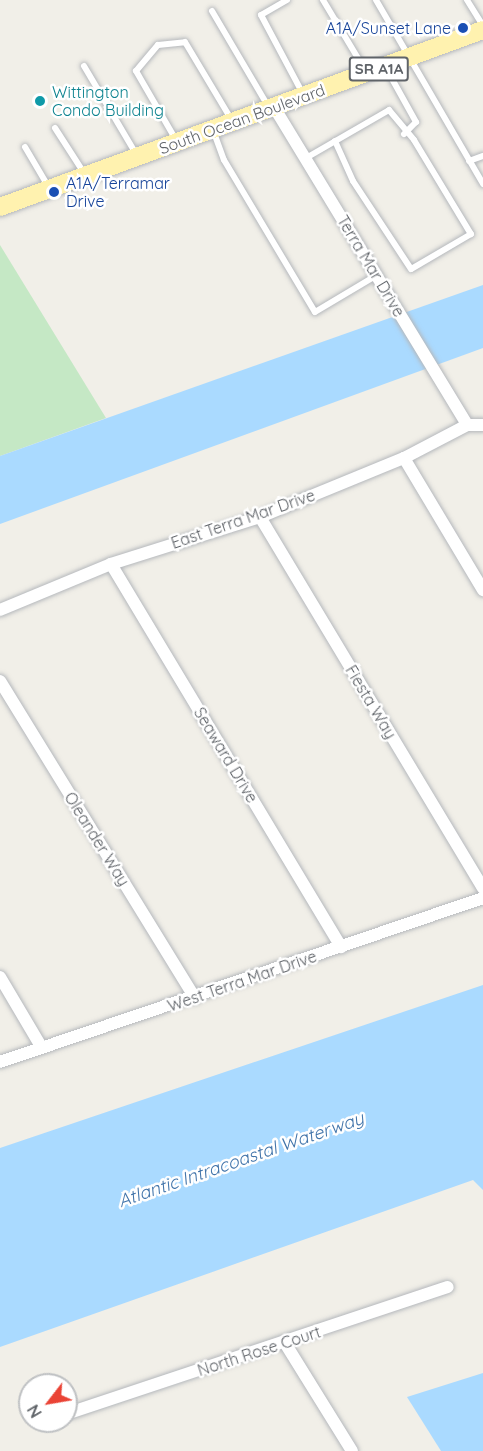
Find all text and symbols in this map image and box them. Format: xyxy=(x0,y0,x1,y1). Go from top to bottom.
place label: A1A/Sunset Lane xyxy=(326,18,451,38)
marker: A1A/Sunset Lane xyxy=(456,21,470,35)
road number: SR A1A xyxy=(348,57,410,81)
street label: South Ocean Boulevard xyxy=(156,80,328,158)
place label: Wittington Condo Building xyxy=(52,82,164,120)
marker: Wittington Condo Building xyxy=(33,94,47,108)
place label: A1A/Terramar Drive xyxy=(66,173,170,211)
marker: A1A/Terramar Drive xyxy=(47,185,61,199)
street label: Terra Mar Drive xyxy=(333,212,409,320)
street label: East Terra Mar Drive xyxy=(168,485,318,553)
street label: Fiesta Way xyxy=(341,662,401,742)
street label: Seaward Drive xyxy=(190,704,262,806)
street label: Oleander Way xyxy=(60,788,134,890)
street label: West Terra Mar Drive xyxy=(165,946,319,1016)
water label: Atlantic Intracoastal Waterway xyxy=(115,1108,367,1212)
street label: North Rose Court xyxy=(195,1322,323,1380)
north arrow xyxy=(18,1373,78,1433)
text: N xyxy=(23,1401,46,1421)

